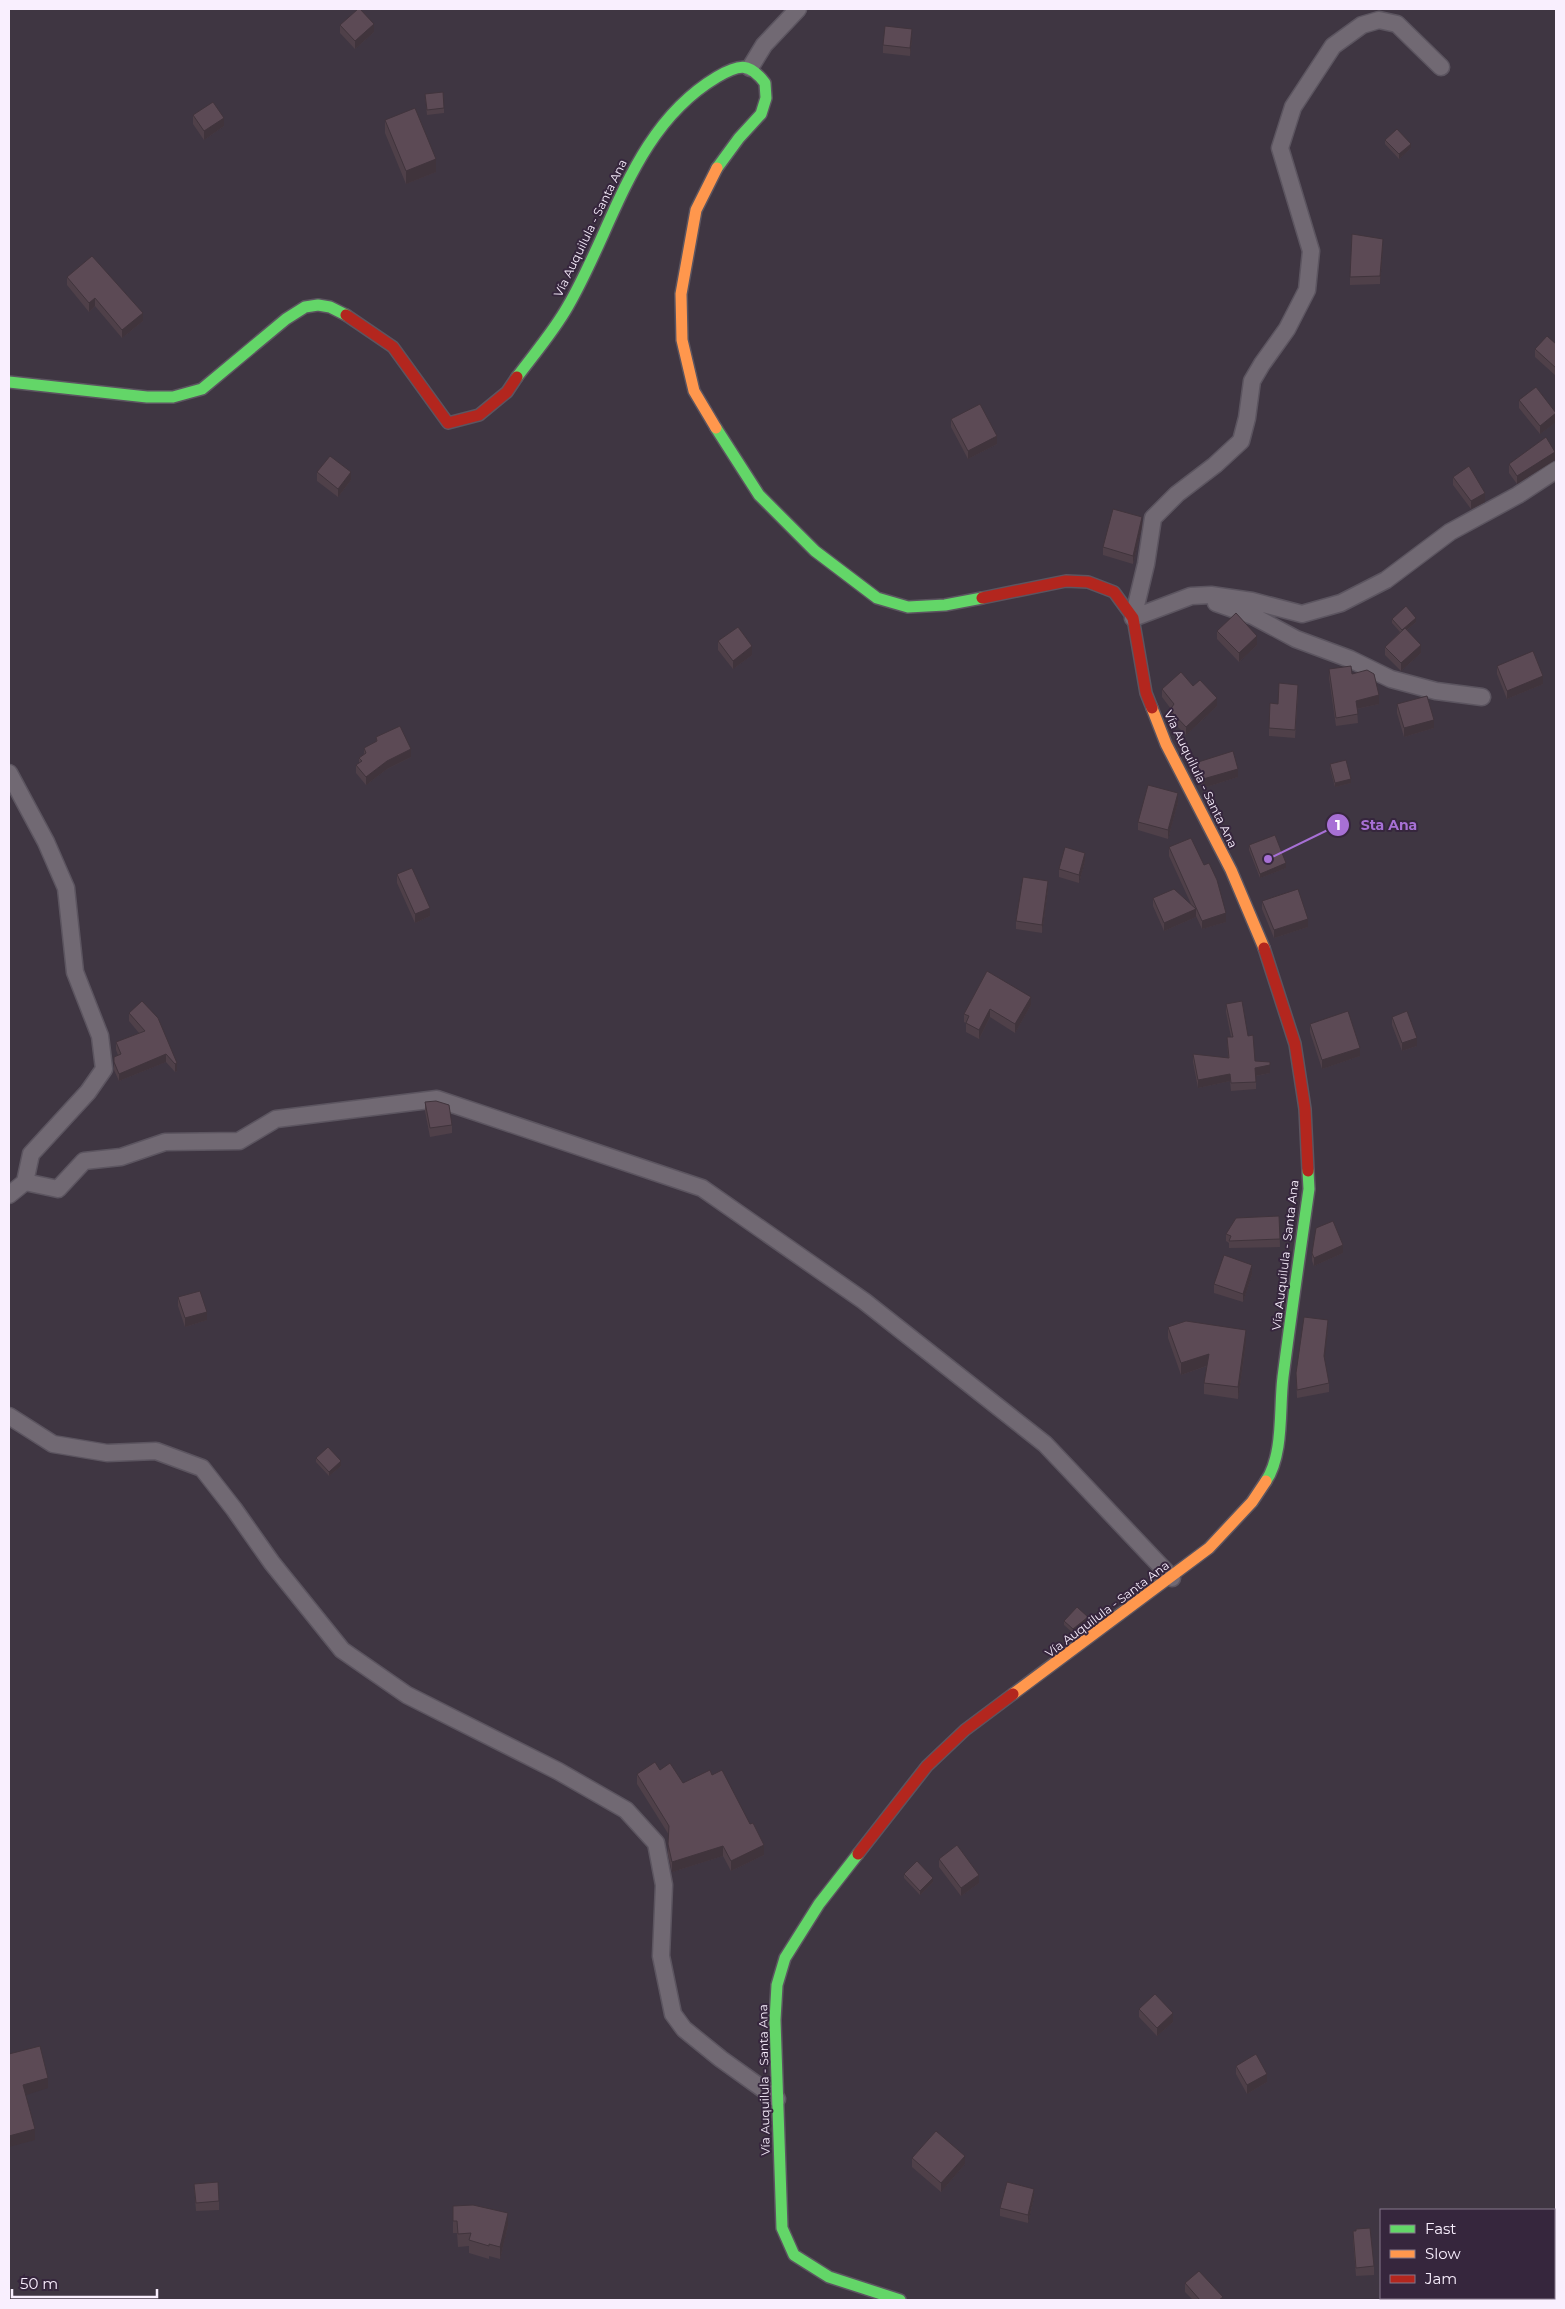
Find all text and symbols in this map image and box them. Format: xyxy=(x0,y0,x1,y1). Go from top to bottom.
street label: Vía Auquilula - Santa Ana xyxy=(550,157,630,299)
street label: Vía Auquilula - Santa Ana xyxy=(1161,708,1241,850)
callout: Sta Ana xyxy=(1326,810,1427,839)
text: 1 xyxy=(1335,815,1341,834)
text: Sta Ana xyxy=(1361,816,1417,834)
street label: Vía Auquilula - Santa Ana xyxy=(1268,1179,1302,1331)
street label: Vía Auquilula - Santa Ana xyxy=(1042,1557,1172,1661)
street label: Vía Auquilula - Santa Ana xyxy=(755,2004,773,2156)
legend xyxy=(1380,2209,1555,2299)
text: Fast xyxy=(1425,2219,1456,2238)
text: Slow xyxy=(1425,2244,1461,2263)
scale bar xyxy=(12,2266,158,2298)
text: Jam xyxy=(1424,2269,1457,2288)
text: 50 m xyxy=(20,2274,58,2293)

